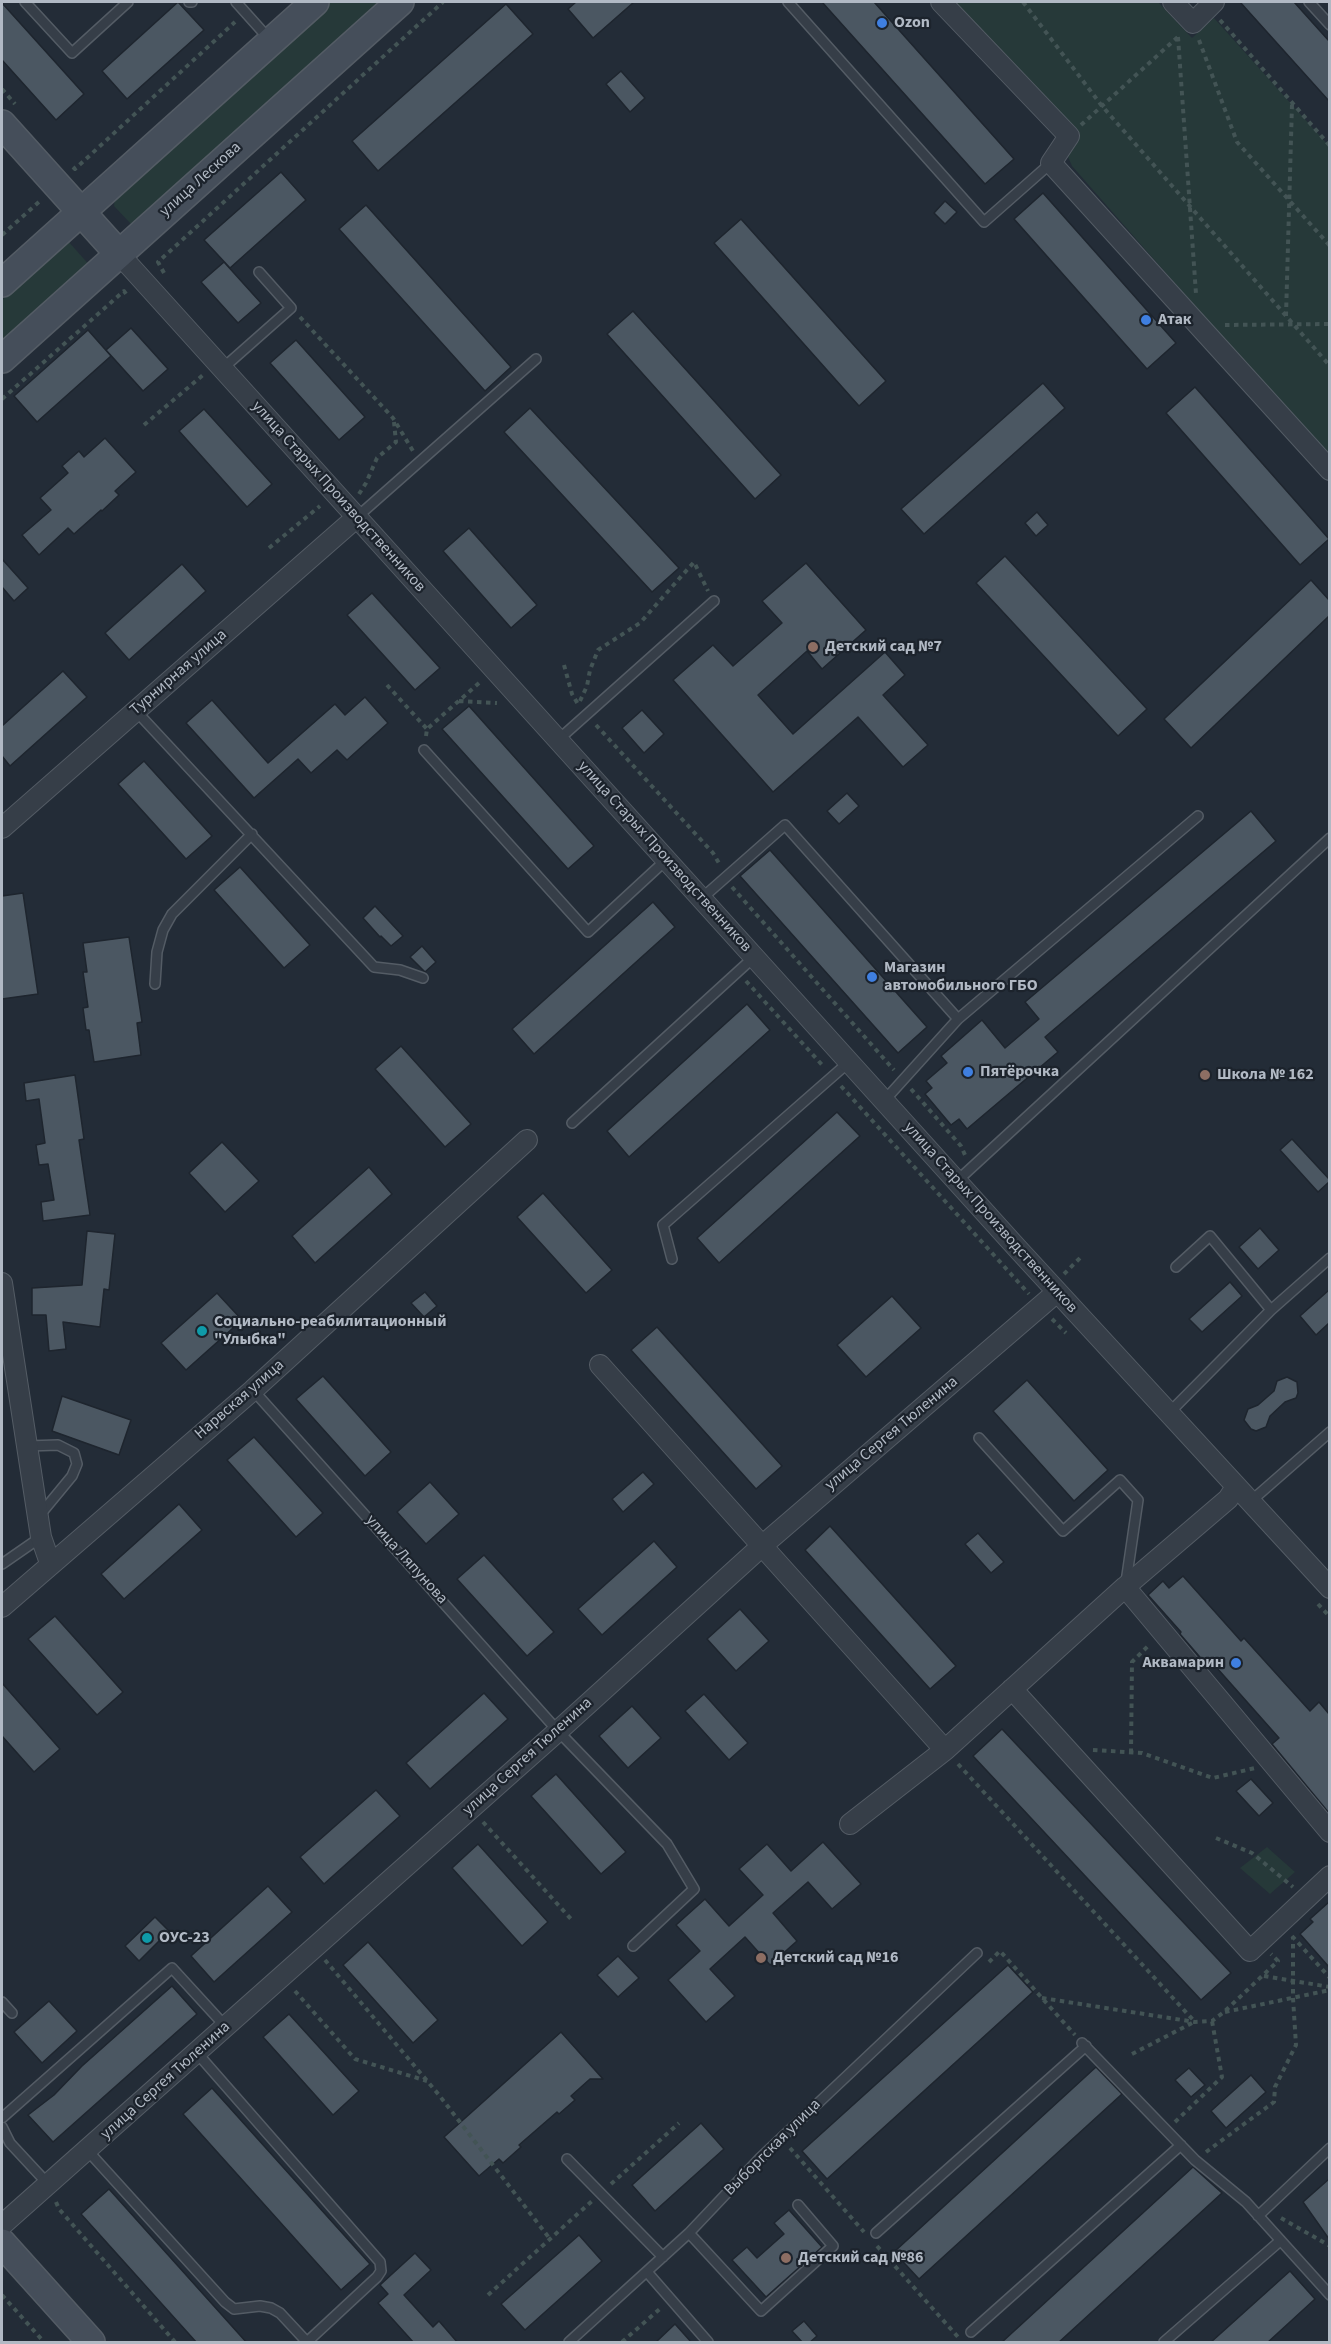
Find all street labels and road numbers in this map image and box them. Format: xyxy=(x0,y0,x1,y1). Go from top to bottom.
street label: улица Лескова xyxy=(156,138,246,222)
street label: улица Старых Производственников xyxy=(247,398,429,596)
street label: Турнирная улица xyxy=(127,626,231,720)
street label: улица Старых Производственников xyxy=(573,758,755,956)
street label: улица Старых Производственников xyxy=(899,1119,1081,1317)
street label: Нарвская улица xyxy=(191,1356,289,1444)
street label: улица Сергея Тюленина xyxy=(822,1373,962,1495)
street label: улица Ляпунова xyxy=(361,1511,451,1609)
street label: улица Сергея Тюленина xyxy=(459,1694,597,1820)
street label: улица Сергея Тюленина xyxy=(97,2018,235,2144)
street label: Выборгская улица xyxy=(721,2096,825,2200)

